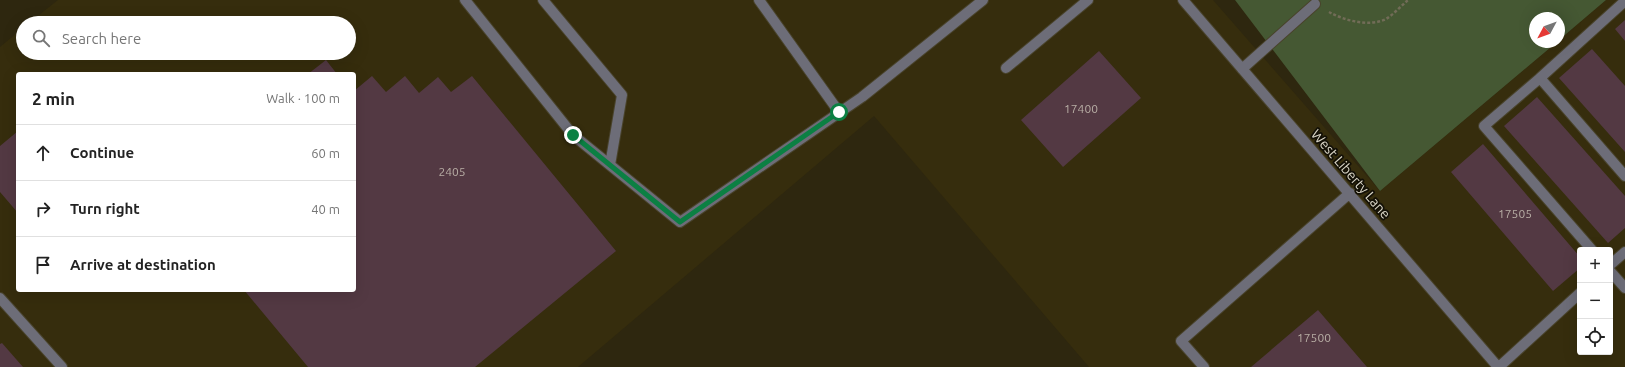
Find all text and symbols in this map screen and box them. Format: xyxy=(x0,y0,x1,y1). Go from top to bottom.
north arrow xyxy=(1529,12,1565,48)
search box xyxy=(16,16,356,60)
icon: search xyxy=(30,27,52,49)
text: Search here xyxy=(62,30,141,47)
text: 2 min xyxy=(32,89,75,108)
text: Walk · 100 m xyxy=(266,91,340,105)
house number: 17400 xyxy=(1064,102,1098,115)
route start xyxy=(830,103,848,121)
route end xyxy=(564,126,582,144)
street label: West Liberty Lane xyxy=(1308,126,1394,222)
icon: ahead xyxy=(32,142,54,164)
text: Continue xyxy=(70,144,134,161)
text: 60 m xyxy=(311,146,340,160)
house number: 2405 xyxy=(438,165,466,178)
icon: right xyxy=(32,198,54,220)
text: Turn right xyxy=(70,200,140,217)
text: 40 m xyxy=(311,202,340,216)
house number: 17505 xyxy=(1498,207,1532,220)
map controls xyxy=(1577,247,1613,355)
button: + xyxy=(1577,247,1613,283)
icon: arrive xyxy=(32,254,54,276)
text: Arrive at destination xyxy=(70,256,216,273)
button: − xyxy=(1577,283,1613,319)
button: locate xyxy=(1577,319,1613,355)
house number: 17500 xyxy=(1297,331,1331,344)

